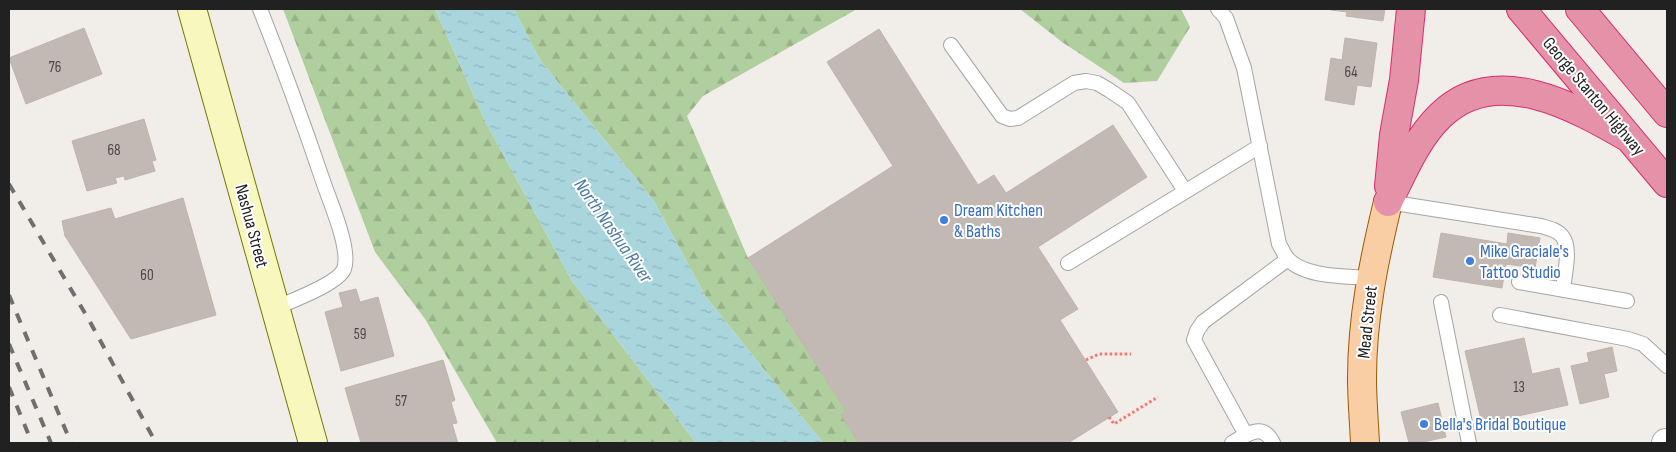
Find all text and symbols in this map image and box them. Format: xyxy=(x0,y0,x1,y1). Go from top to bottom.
street label: George Stanton Highway xyxy=(1538,33,1649,160)
house number: 76 xyxy=(49,58,61,77)
house number: 64 xyxy=(1344,63,1358,82)
house number: 68 xyxy=(107,141,121,160)
water label: North Nashua River xyxy=(569,174,657,288)
street label: Nashua Street xyxy=(230,182,273,271)
place label: Dream Kitchen & Baths xyxy=(954,200,1043,242)
marker: Dream Kitchen & Baths xyxy=(938,214,950,226)
place label: Mike Graciale's Tattoo Studio xyxy=(1480,241,1569,283)
marker: Mike Graciale's Tattoo Studio xyxy=(1464,255,1476,267)
house number: 60 xyxy=(140,266,154,285)
street label: Mead Street xyxy=(1353,284,1382,360)
house number: 59 xyxy=(354,325,366,344)
house number: 13 xyxy=(1513,378,1525,397)
house number: 57 xyxy=(395,392,407,411)
place label: Bella's Bridal Boutique xyxy=(1434,414,1566,435)
marker: Bella's Bridal Boutique xyxy=(1418,418,1430,430)

